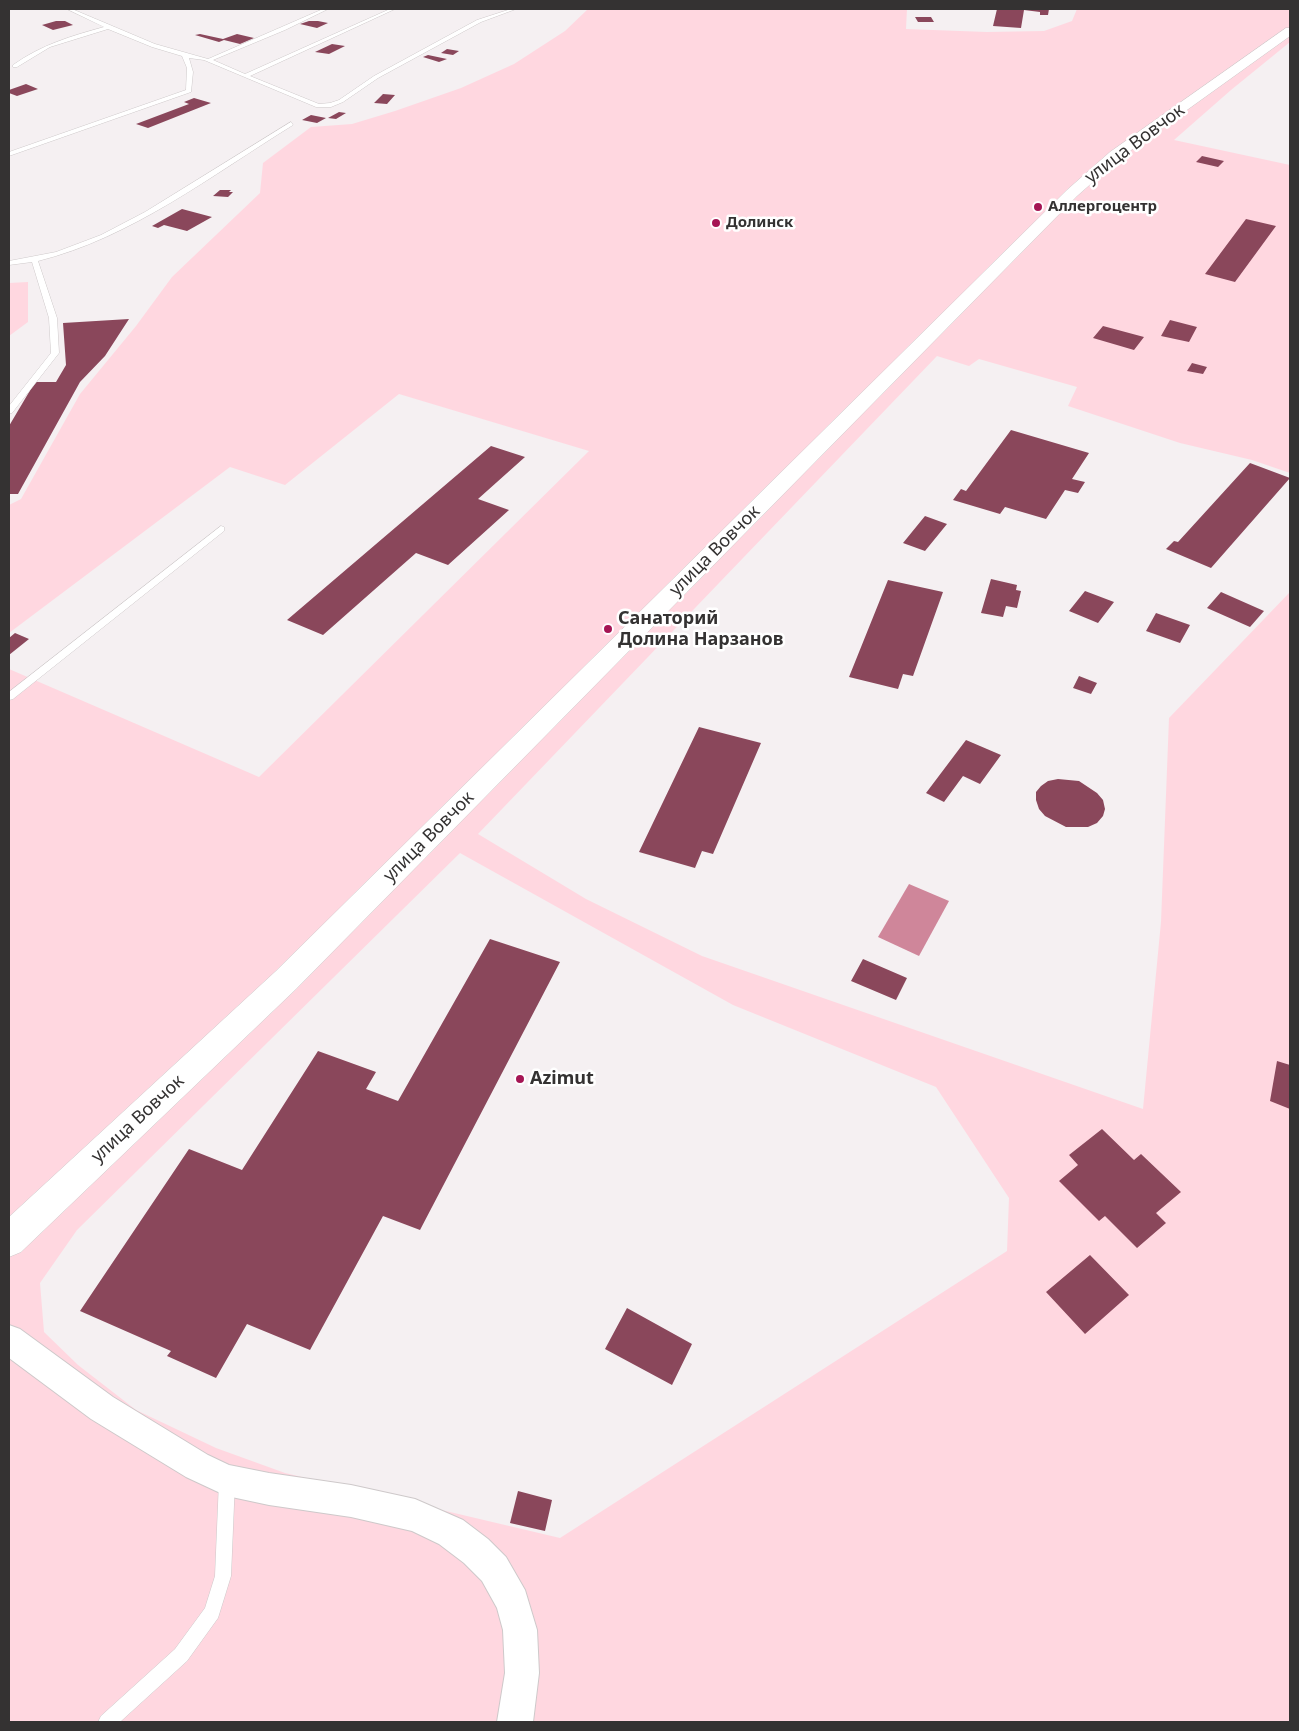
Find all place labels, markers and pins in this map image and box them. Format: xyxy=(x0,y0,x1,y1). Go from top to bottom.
place label: Аллергоцентр xyxy=(1048,198,1157,216)
marker: Аллергоцентр xyxy=(1032,201,1044,213)
place label: Долинск xyxy=(726,214,793,232)
marker: Долинск xyxy=(710,217,722,229)
place label: Санаторий Долина Нарзанов xyxy=(618,608,783,650)
marker: Санаторий Долина Нарзанов xyxy=(602,623,614,635)
place label: Azimut xyxy=(530,1068,594,1090)
marker: Azimut xyxy=(514,1073,526,1085)

